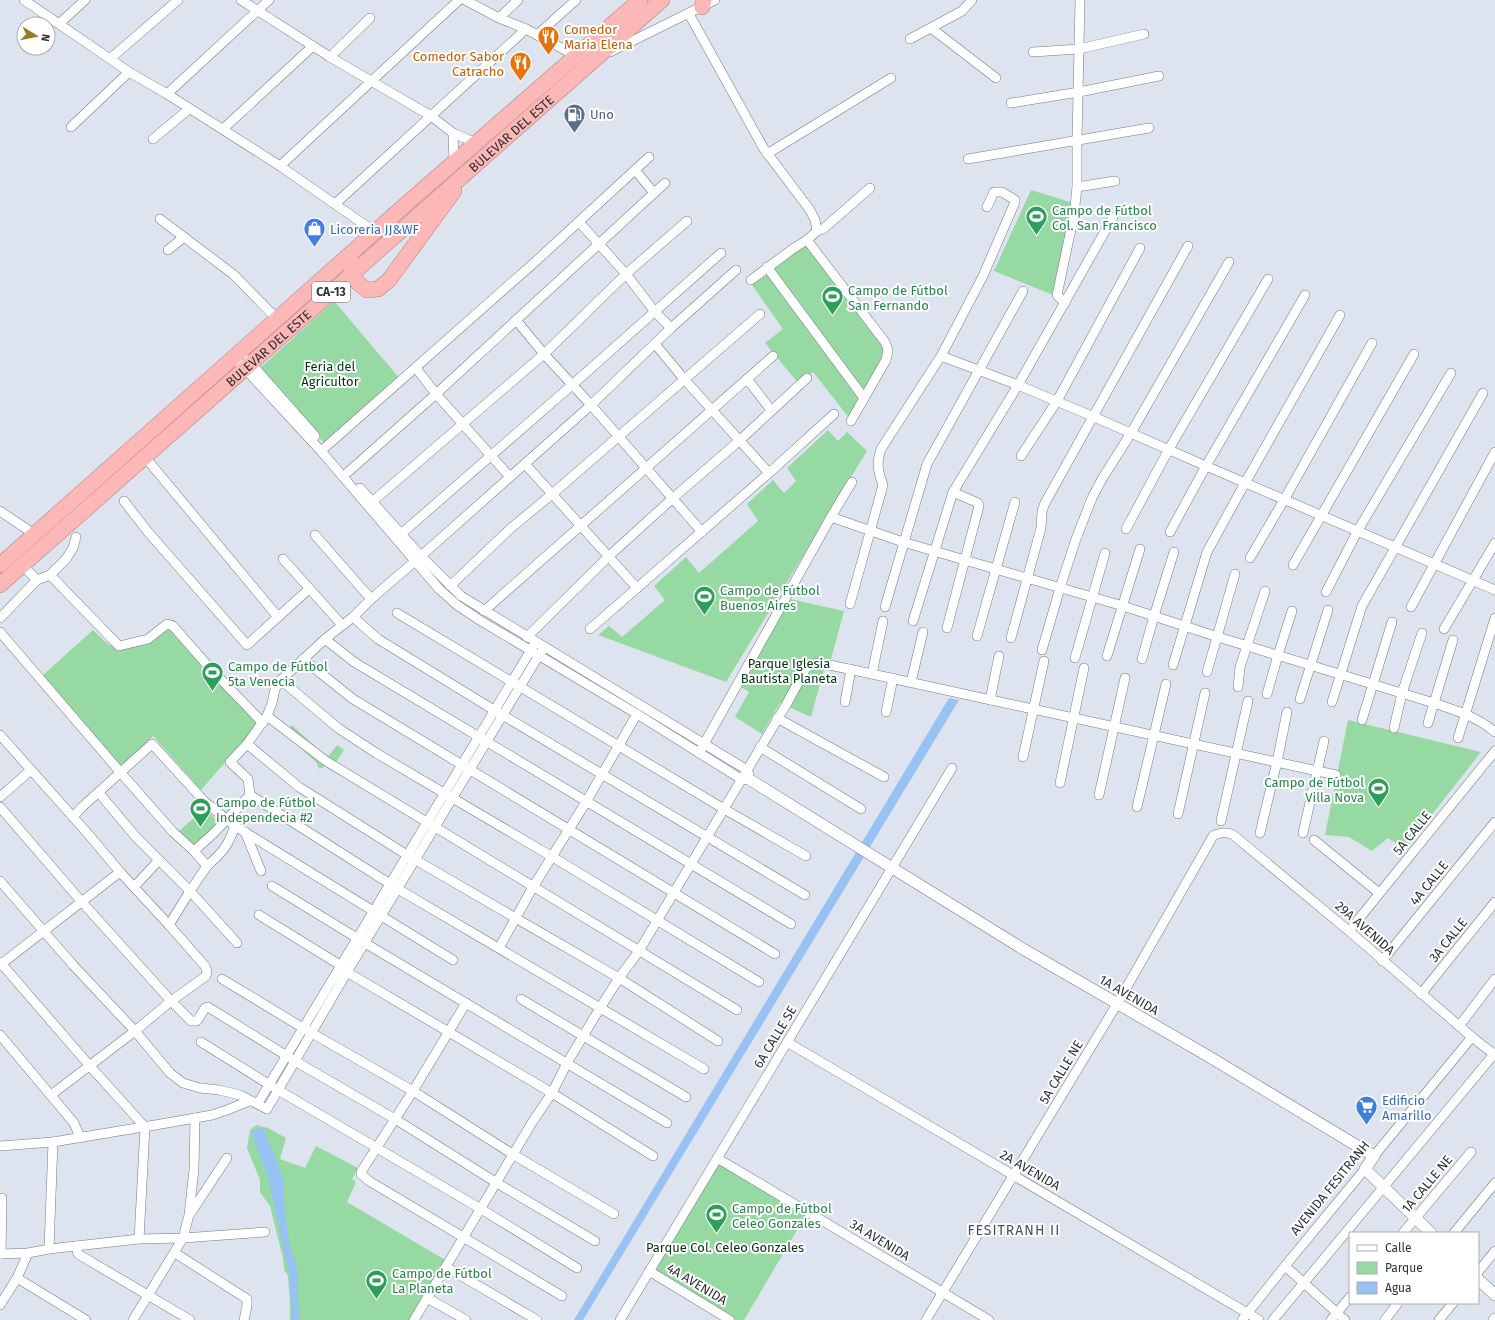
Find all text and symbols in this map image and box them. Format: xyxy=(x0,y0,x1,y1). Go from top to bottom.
north arrow xyxy=(16,16,56,56)
place label: Comedor Maria Elena xyxy=(564,22,633,52)
restaurant icon: Comedor Maria Elena xyxy=(535,23,561,56)
text: N xyxy=(38,33,52,42)
place label: Comedor Sabor Catracho xyxy=(413,49,504,79)
restaurant icon: Comedor Sabor Catracho xyxy=(507,50,533,83)
street label: BULEVAR DEL ESTE xyxy=(465,92,557,175)
fuel station icon: Uno xyxy=(562,101,588,134)
place label: Uno xyxy=(590,107,614,122)
place label: Campo de Fútbol Col. San Francisco xyxy=(1052,203,1157,233)
sports icon: Campo de Fútbol Col. San Francisco xyxy=(1024,204,1050,237)
shop icon: Licoreria JJ&WF xyxy=(302,216,328,249)
place label: Licoreria JJ&WF xyxy=(330,222,420,237)
road number: CA-13 xyxy=(312,282,350,302)
place label: Campo de Fútbol San Fernando xyxy=(848,283,948,313)
sports icon: Campo de Fútbol San Fernando xyxy=(820,284,846,317)
street label: BULEVAR DEL ESTE xyxy=(223,306,314,389)
park label: Feria del Agricultor xyxy=(301,359,359,389)
place label: Campo de Fútbol Buenos Aires xyxy=(720,583,820,613)
sports icon: Campo de Fútbol Buenos Aires xyxy=(691,584,717,617)
park label: Parque Iglesia Bautista Planeta xyxy=(741,656,837,686)
place label: Campo de Fútbol 5ta Venecia xyxy=(228,659,328,689)
sports icon: Campo de Fútbol 5ta Venecia xyxy=(199,660,225,693)
place label: Campo de Fútbol Villa Nova xyxy=(1264,775,1364,805)
sports icon: Campo de Fútbol Villa Nova xyxy=(1366,776,1392,809)
place label: Campo de Fútbol Independecia #2 xyxy=(216,795,316,825)
sports icon: Campo de Fútbol Independecia #2 xyxy=(187,796,213,829)
street label: 5A CALLE xyxy=(1390,808,1434,858)
street label: 4A CALLE xyxy=(1407,858,1451,908)
street label: 29A AVENIDA xyxy=(1332,898,1398,958)
street label: 3A CALLE xyxy=(1426,915,1470,965)
street label: 1A AVENIDA xyxy=(1097,972,1162,1018)
street label: 6A CALLE SE xyxy=(751,1003,799,1071)
street label: 5A CALLE NE xyxy=(1036,1038,1086,1106)
place label: Edificio Amarillo xyxy=(1382,1093,1432,1123)
supermarket icon: Edificio Amarillo xyxy=(1353,1094,1379,1127)
street label: AVENIDA FESITRANH xyxy=(1287,1138,1373,1238)
street label: 2A AVENIDA xyxy=(997,1147,1063,1194)
street label: 1A CALLE NE xyxy=(1399,1152,1455,1216)
place label: Campo de Fútbol Celeo Gonzales xyxy=(732,1201,832,1231)
sports icon: Campo de Fútbol Celeo Gonzales xyxy=(703,1202,729,1235)
street label: 3A AVENIDA xyxy=(847,1216,913,1264)
district label: FESITRANH II xyxy=(968,1222,1060,1239)
legend xyxy=(1349,1232,1479,1304)
park label: Parque Col. Celeo Gonzales xyxy=(646,1240,804,1255)
text: Calle xyxy=(1385,1241,1412,1255)
street label: 4A AVENIDA xyxy=(664,1260,730,1308)
text: Parque xyxy=(1385,1261,1423,1275)
place label: Campo de Fútbol La Planeta xyxy=(392,1266,492,1296)
sports icon: Campo de Fútbol La Planeta xyxy=(363,1267,389,1300)
text: Agua xyxy=(1385,1281,1412,1295)

